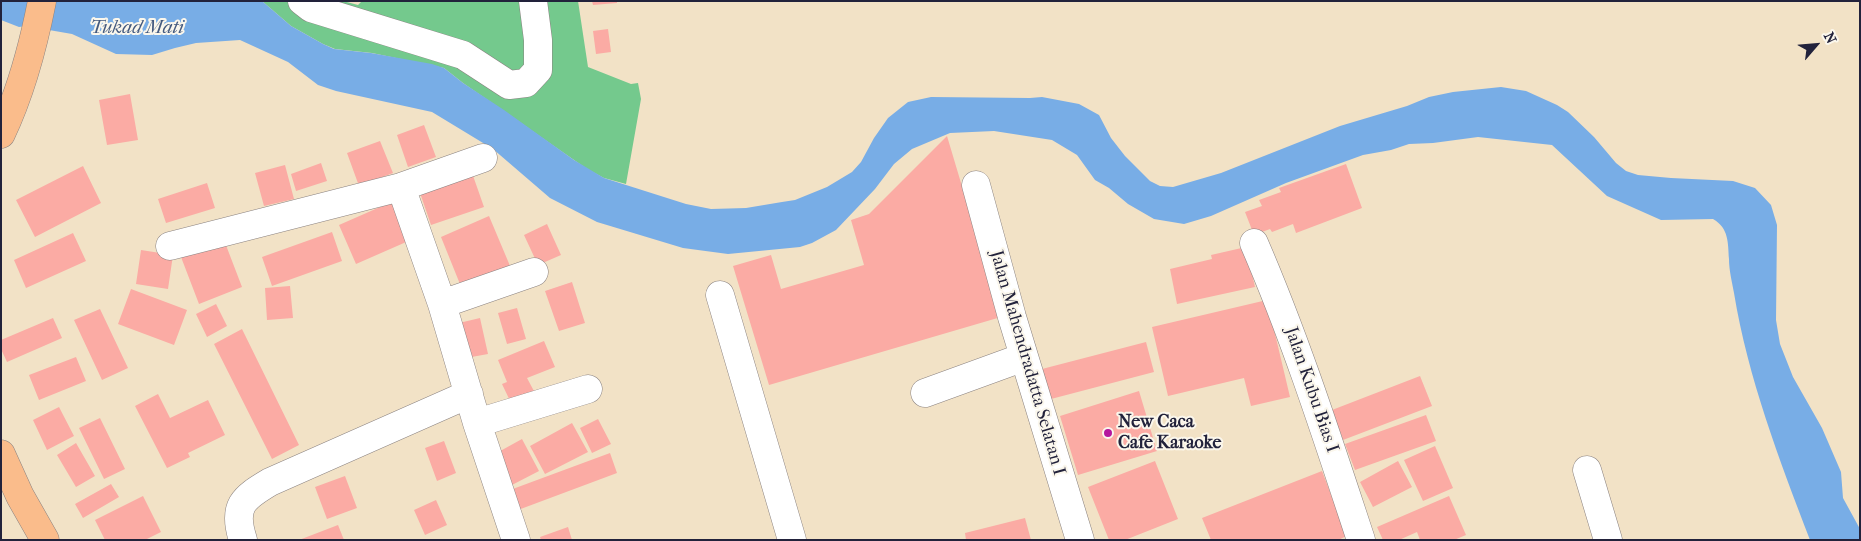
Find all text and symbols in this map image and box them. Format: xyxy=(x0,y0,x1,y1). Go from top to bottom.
water label: Tukad Mati xyxy=(90,17,184,39)
north arrow xyxy=(1791,20,1841,70)
text: N xyxy=(1820,29,1840,47)
street label: Jalan Mahendradatta Selatan I xyxy=(985,248,1069,478)
street label: Jalan Kubu Bias I xyxy=(1279,324,1343,456)
place label: New Caca Cafe Karaoke xyxy=(1118,412,1221,454)
marker: New Caca Cafe Karaoke xyxy=(1102,427,1114,439)

